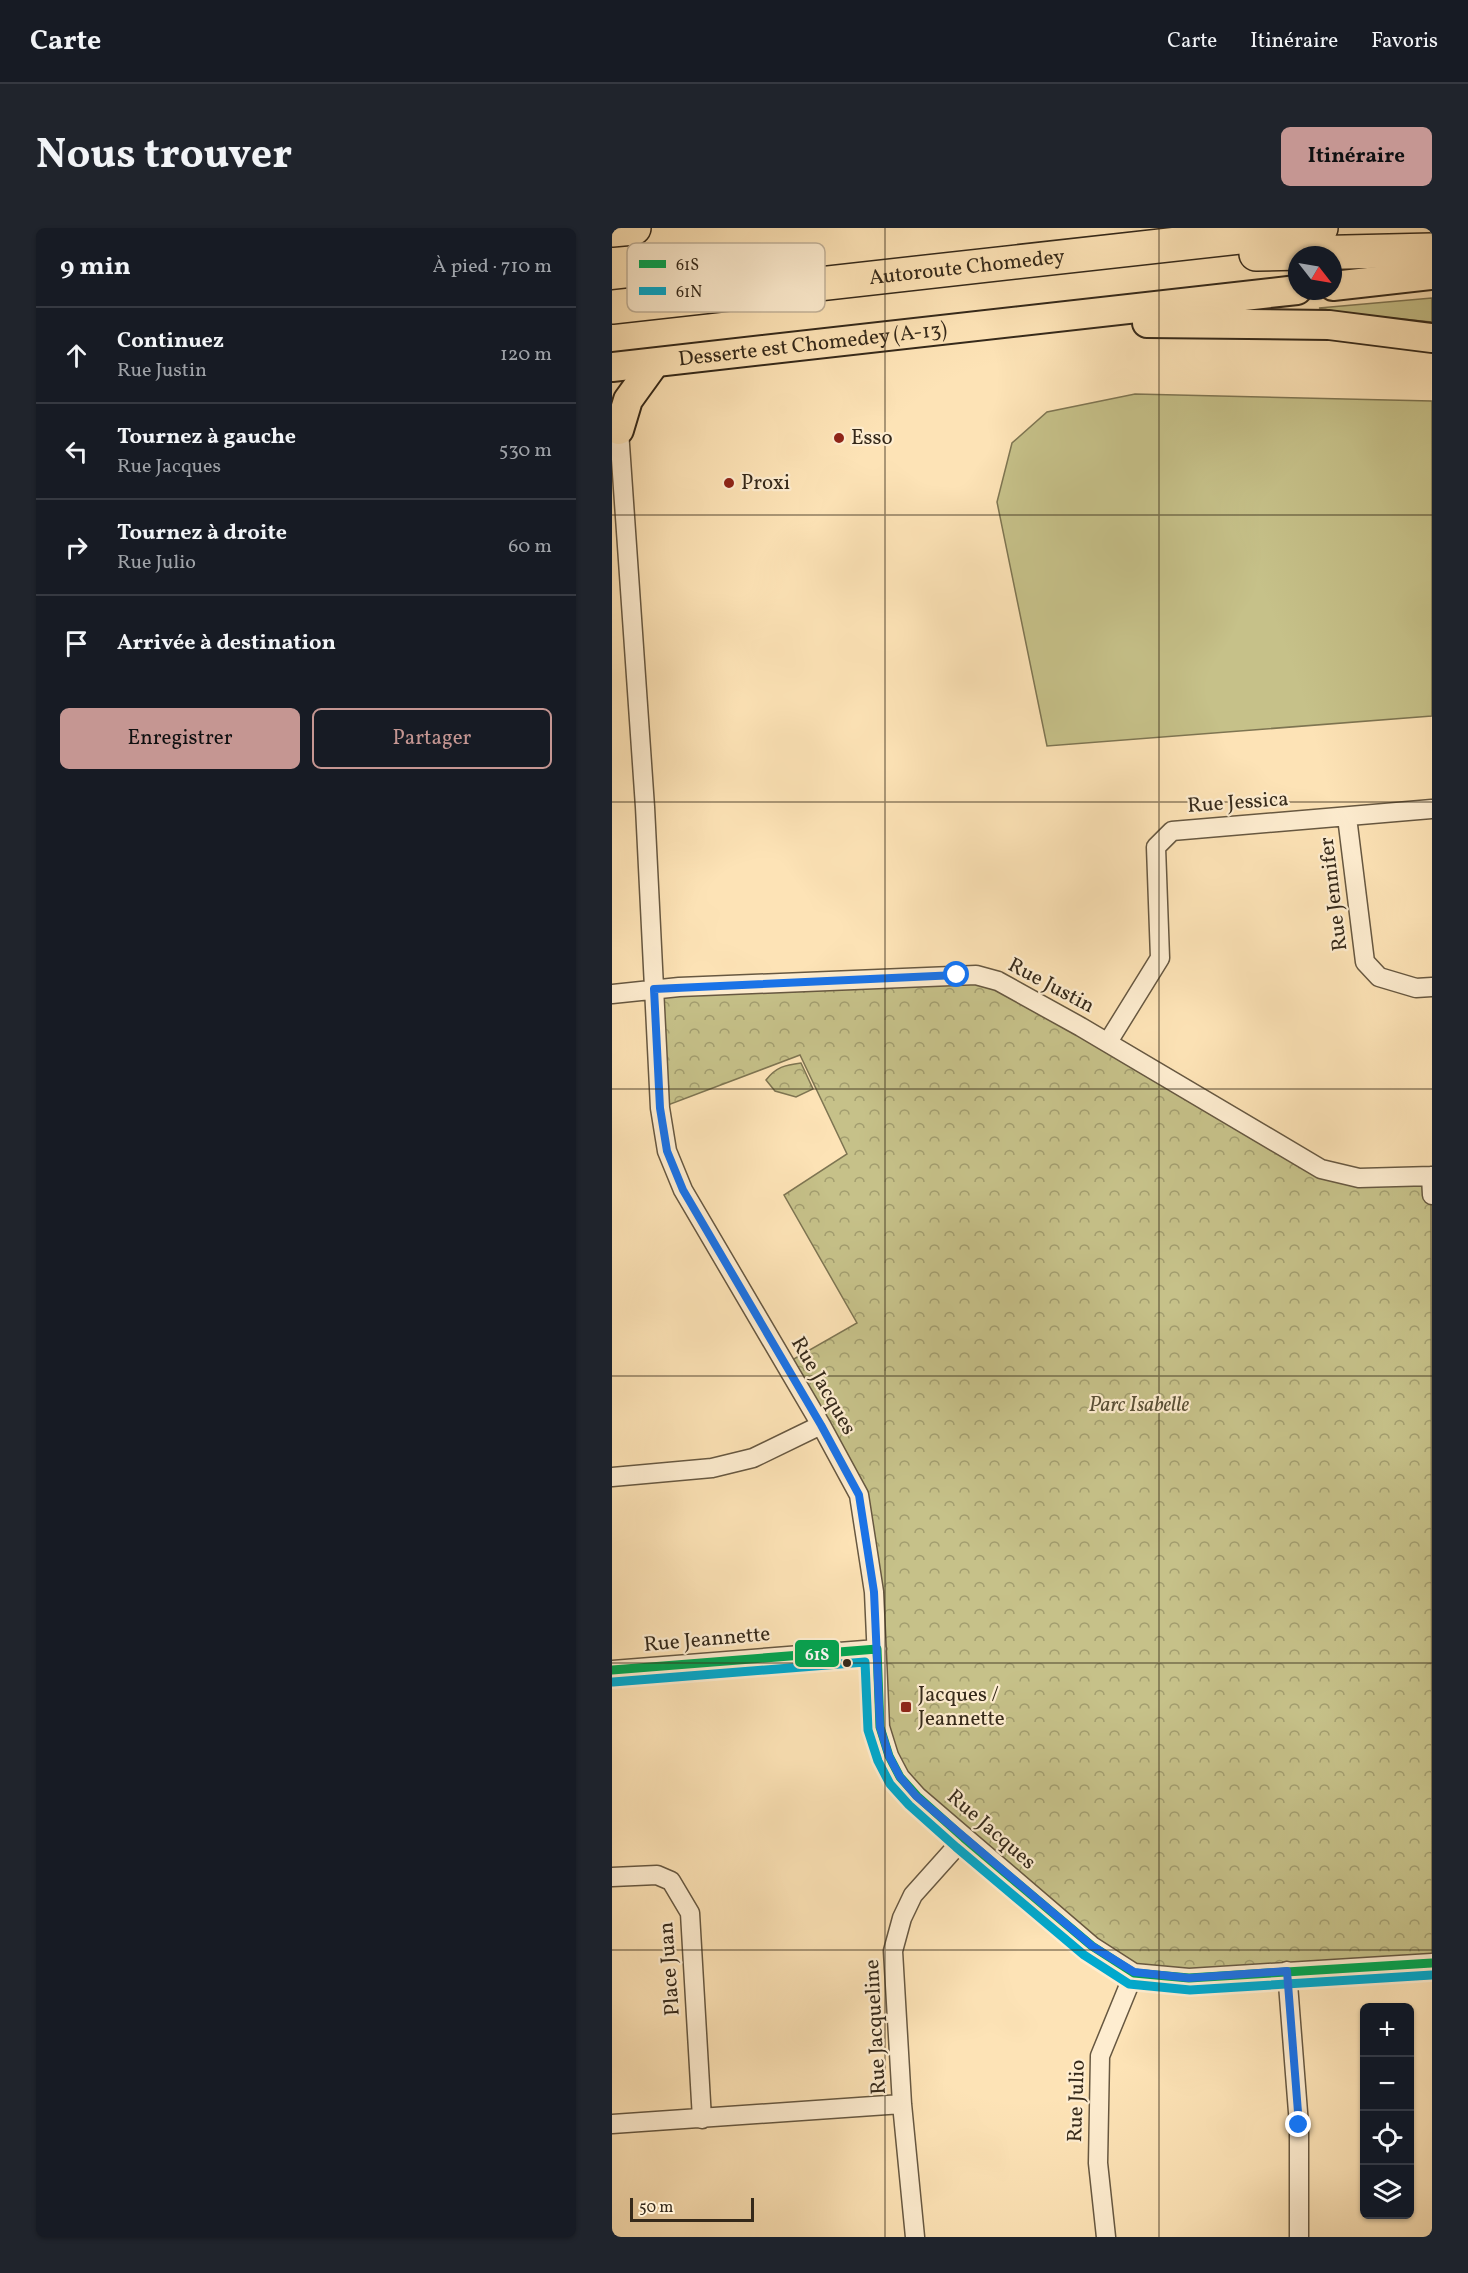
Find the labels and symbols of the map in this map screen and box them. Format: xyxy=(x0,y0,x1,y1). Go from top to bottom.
street label: Autoroute Chomedey xyxy=(867,242,1067,293)
legend xyxy=(627,243,825,312)
north arrow xyxy=(1288,246,1342,300)
text: 61S xyxy=(676,255,699,277)
text: 61N xyxy=(676,282,702,304)
street label: Desserte est Chomedey (A-13) xyxy=(677,315,949,374)
place label: Esso xyxy=(851,424,893,453)
marker: Esso xyxy=(832,431,846,445)
place label: Proxi xyxy=(741,469,790,498)
marker: Proxi xyxy=(722,476,736,490)
street label: Rue Jessica xyxy=(1186,785,1290,821)
street label: Rue Jennifer xyxy=(1313,835,1355,953)
street label: Rue Justin xyxy=(1003,951,1099,1021)
route start xyxy=(943,961,969,987)
street label: Rue Jacques xyxy=(783,1331,863,1441)
park label: Parc Isabelle xyxy=(1089,1391,1190,1420)
street label: Rue Jeannette xyxy=(642,1620,772,1660)
line badge: 61S xyxy=(794,1639,840,1668)
text: 61S xyxy=(805,1645,829,1667)
unlabelled marker xyxy=(841,1657,853,1669)
place label: Jacques / Jeannette xyxy=(918,1681,1005,1734)
marker: Jacques / Jeannette xyxy=(899,1700,913,1714)
street label: Rue Jacques xyxy=(940,1783,1042,1877)
street label: Place Juan xyxy=(652,1921,688,2017)
street label: Rue Jacqueline xyxy=(858,1959,894,2095)
street label: Rue Julio xyxy=(1061,2059,1093,2143)
route end xyxy=(1285,2111,1311,2137)
scale bar xyxy=(630,2195,754,2222)

